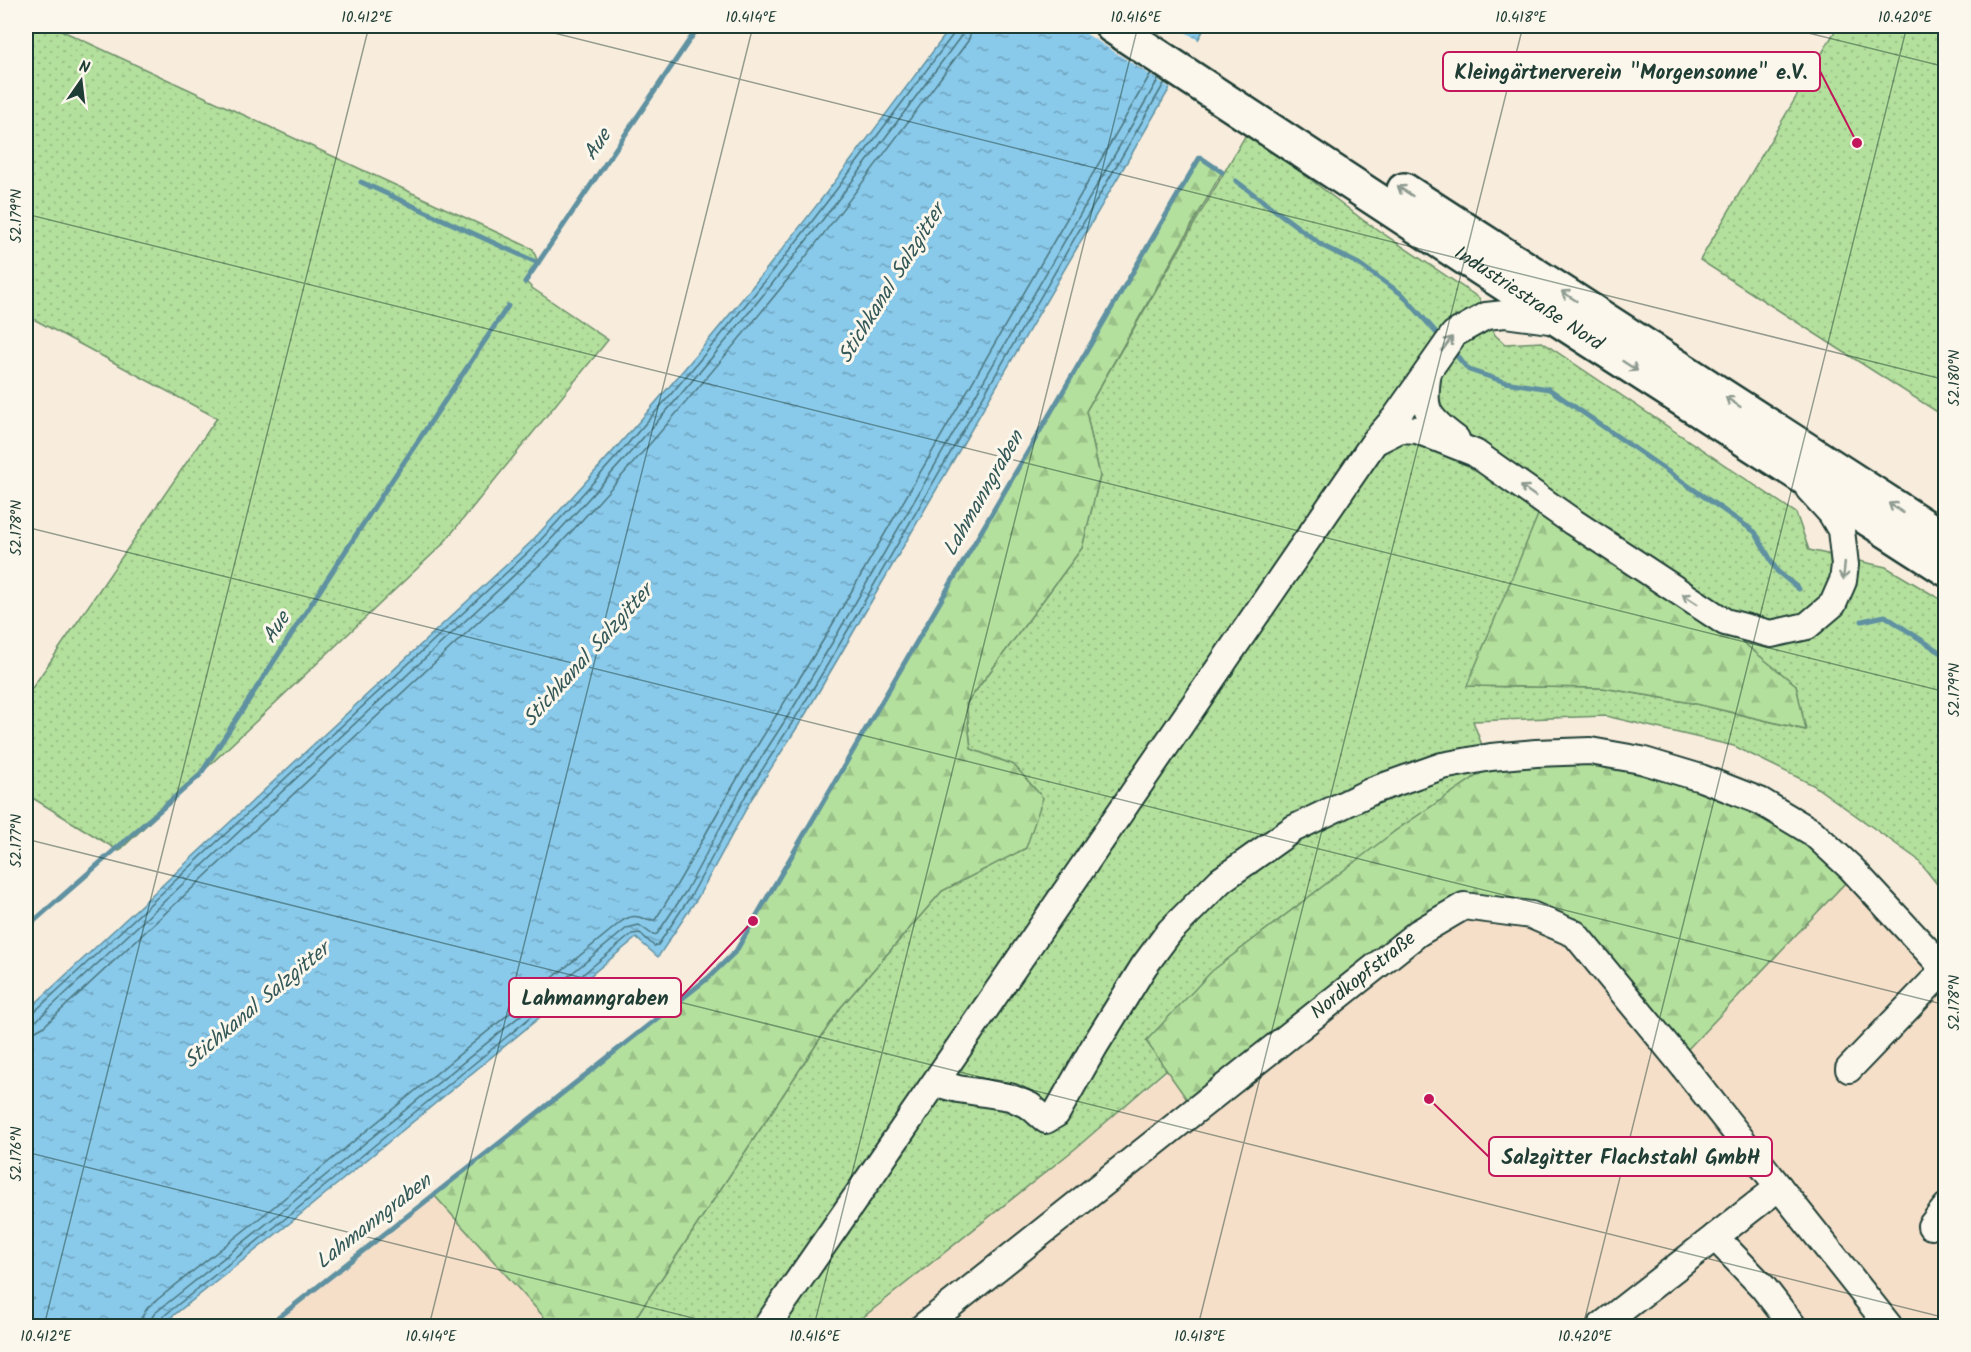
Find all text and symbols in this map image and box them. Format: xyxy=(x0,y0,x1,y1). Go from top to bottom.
text: 10.412°E xyxy=(341,6,394,30)
text: 10.414°E xyxy=(726,6,778,30)
text: 10.416°E xyxy=(1111,6,1163,30)
text: 10.418°E xyxy=(1495,6,1548,30)
text: 10.420°E xyxy=(1878,6,1933,30)
north arrow xyxy=(51,51,111,111)
callout: Kleingärtnerverein "Morgensonne" e.V. xyxy=(1443,52,1820,91)
text: N xyxy=(76,55,92,81)
text: Kleingärtnerverein "Morgensonne" e.V. xyxy=(1455,57,1808,90)
water label: Aue xyxy=(575,120,622,168)
one-way arrow xyxy=(1397,184,1414,196)
text: 52.179°N xyxy=(5,189,29,243)
water label: Stichkanal Salzgitter xyxy=(830,195,956,370)
street label: Industriestraße Nord xyxy=(1447,238,1610,361)
one-way arrow xyxy=(1561,289,1578,301)
one-way arrow xyxy=(1441,336,1453,352)
text: 52.180°N xyxy=(1943,350,1967,406)
one-way arrow xyxy=(1621,360,1638,372)
one-way arrow xyxy=(1725,395,1742,407)
water label: Lahmanngraben xyxy=(935,424,1034,563)
one-way arrow xyxy=(1520,485,1537,497)
text: 52.178°N xyxy=(5,500,29,556)
one-way arrow xyxy=(1889,502,1905,514)
one-way arrow xyxy=(1838,561,1849,581)
water label: Stichkanal Salzgitter xyxy=(515,574,664,735)
one-way arrow xyxy=(1682,593,1699,605)
water label: Aue xyxy=(254,603,301,651)
text: 52.179°N xyxy=(1943,663,1967,717)
text: 52.177°N xyxy=(5,814,29,868)
street label: Nordkopfstraße xyxy=(1304,924,1424,1028)
water label: Stichkanal Salzgitter xyxy=(177,932,340,1077)
text: 52.178°N xyxy=(1943,975,1967,1031)
callout: Lahmanngraben xyxy=(509,978,681,1017)
text: Lahmanngraben xyxy=(521,983,669,1016)
text: 52.176°N xyxy=(5,1126,29,1182)
callout: Salzgitter Flachstahl GmbH xyxy=(1489,1137,1772,1176)
text: Salzgitter Flachstahl GmbH xyxy=(1502,1142,1761,1175)
water label: Lahmanngraben xyxy=(309,1165,441,1278)
text: 10.412°E xyxy=(20,1325,73,1349)
text: 10.414°E xyxy=(406,1325,458,1349)
text: 10.416°E xyxy=(790,1325,842,1349)
text: 10.418°E xyxy=(1174,1325,1227,1349)
text: 10.420°E xyxy=(1558,1325,1613,1349)

